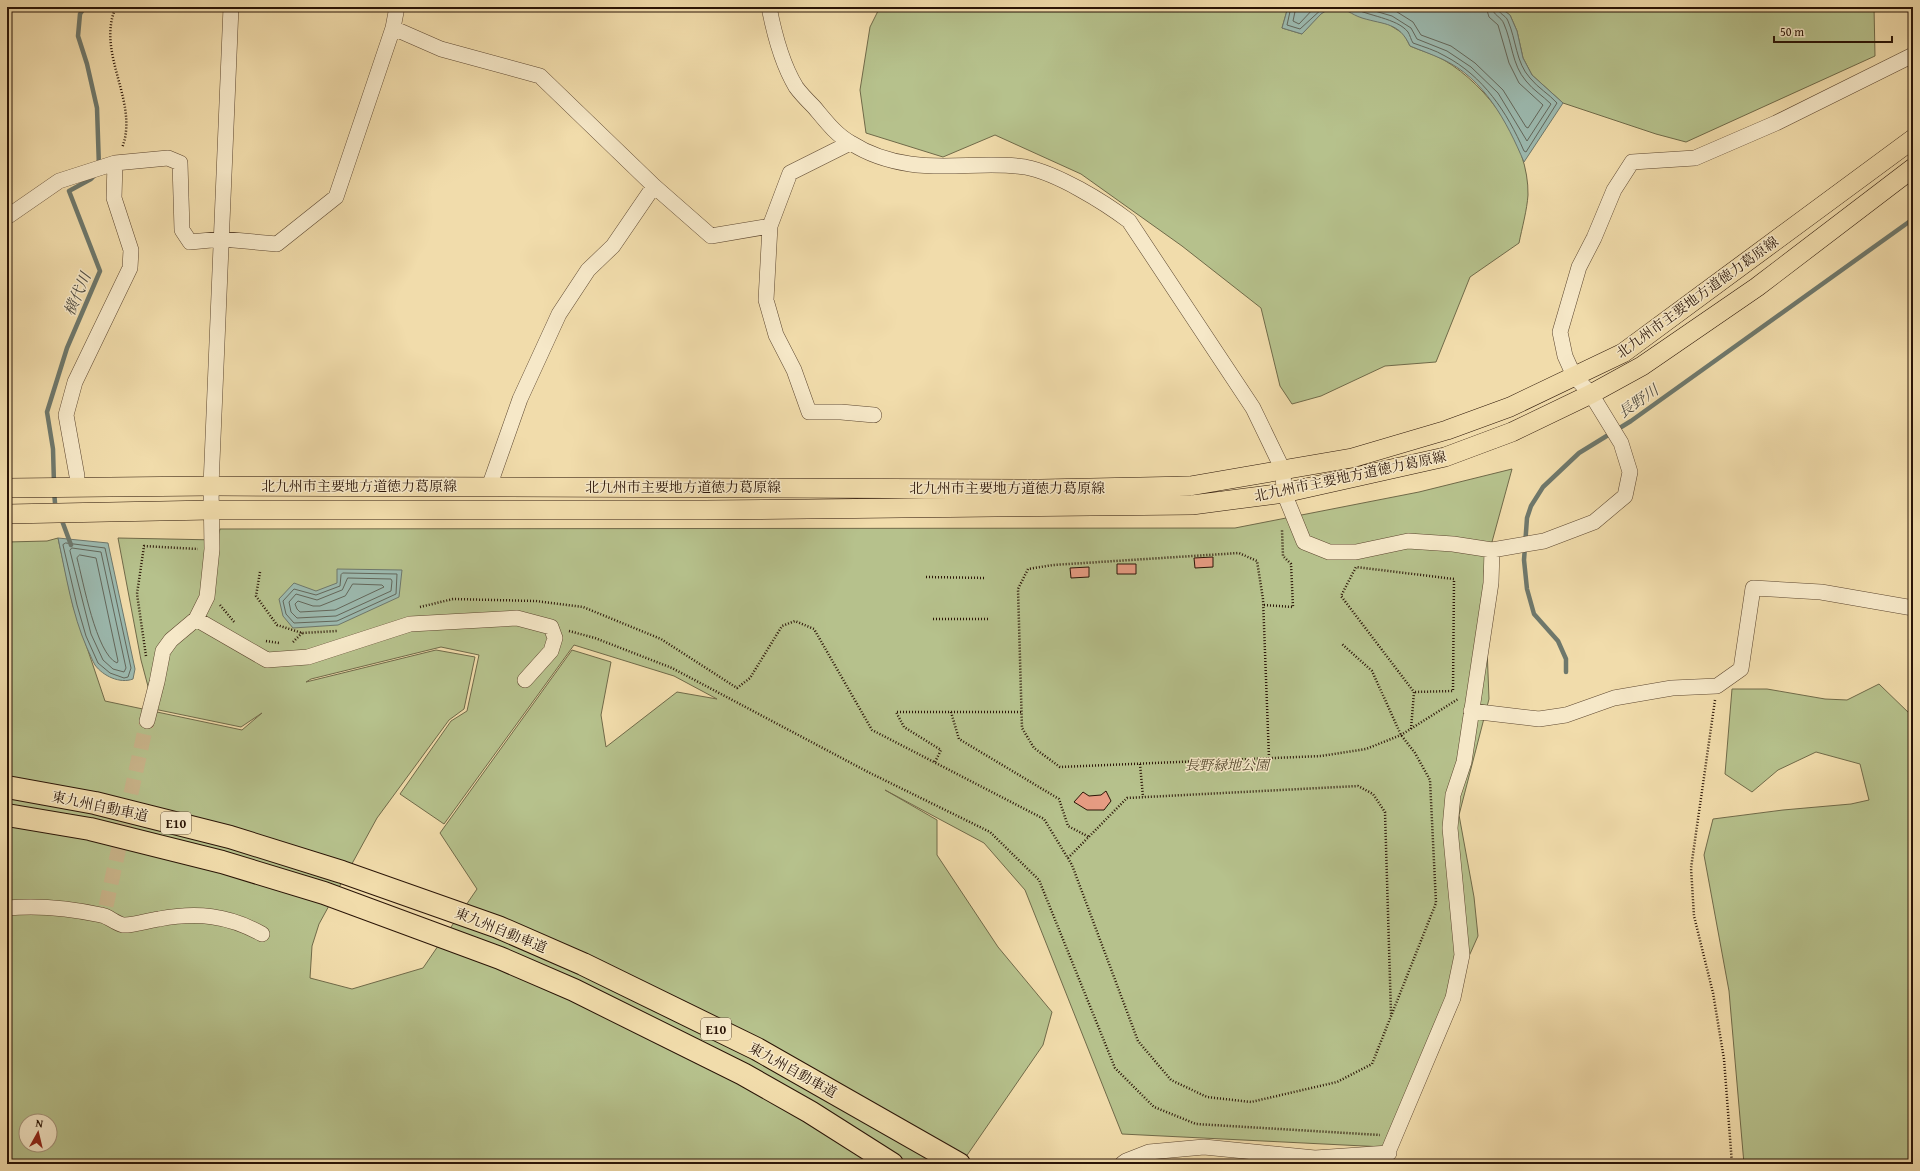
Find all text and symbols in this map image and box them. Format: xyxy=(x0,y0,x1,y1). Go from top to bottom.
scale bar xyxy=(1774,18,1892,44)
text: 50 m xyxy=(1780,23,1804,40)
street label: 北九州市主要地方道徳力葛原線 xyxy=(1612,231,1782,363)
water label: 横代川 xyxy=(59,267,96,319)
water label: 長野川 xyxy=(1614,378,1664,423)
street label: 北九州市主要地方道徳力葛原線 xyxy=(1252,446,1448,506)
street label: 北九州市主要地方道徳力葛原線 xyxy=(261,476,457,496)
street label: 北九州市主要地方道徳力葛原線 xyxy=(585,477,781,497)
street label: 北九州市主要地方道徳力葛原線 xyxy=(909,478,1105,498)
park label: 長野緑地公園 xyxy=(1185,755,1271,775)
street label: 東九州自動車道 xyxy=(50,786,150,826)
road number: E10 xyxy=(161,812,191,834)
street label: 東九州自動車道 xyxy=(452,902,550,958)
road number: E10 xyxy=(701,1018,731,1040)
street label: 東九州自動車道 xyxy=(745,1037,841,1103)
north arrow xyxy=(18,1113,58,1153)
text: N xyxy=(35,1115,45,1132)

